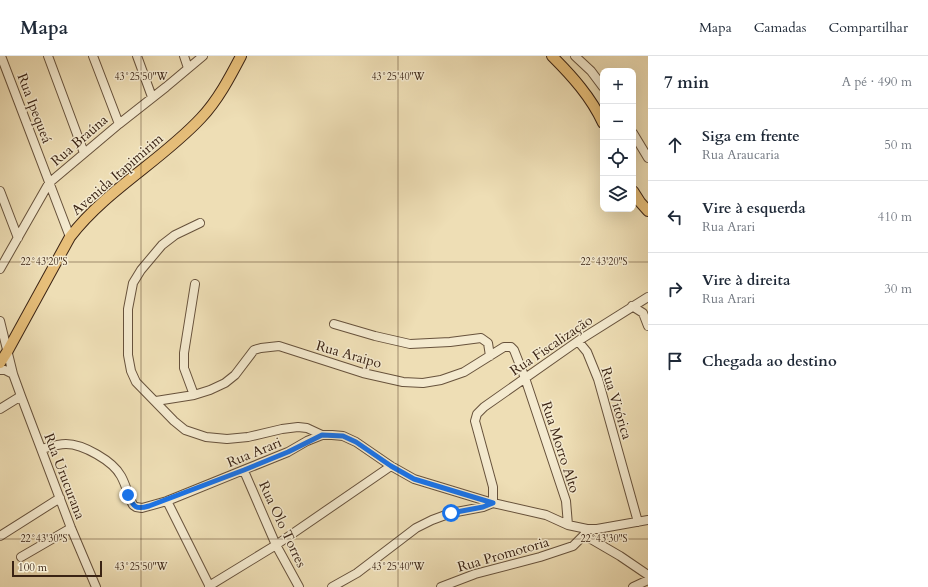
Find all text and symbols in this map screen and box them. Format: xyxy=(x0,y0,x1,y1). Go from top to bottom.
text: Mapa xyxy=(20,15,68,41)
text: Mapa xyxy=(699,18,732,37)
text: Camadas xyxy=(754,18,807,37)
text: Compartilhar xyxy=(829,18,908,37)
map controls xyxy=(600,68,636,212)
button: + xyxy=(600,68,636,104)
text: 43°25'50"W xyxy=(114,70,169,84)
text: 43°25'40"W xyxy=(371,70,426,84)
street label: Rua Ipequeá xyxy=(13,71,57,146)
text: 7 min xyxy=(664,71,709,94)
text: A pé · 490 m xyxy=(842,73,912,91)
button: − xyxy=(600,104,636,140)
street label: Rua Braúna xyxy=(47,110,112,170)
text: Siga em frente xyxy=(702,126,800,146)
street label: Avenida Itapimirim xyxy=(67,129,167,220)
icon: ahead xyxy=(664,134,686,156)
text: 50 m xyxy=(884,136,912,154)
button: locate xyxy=(600,140,636,176)
text: Rua Araucaria xyxy=(702,146,780,164)
button: layers xyxy=(600,176,636,212)
text: Vire à esquerda xyxy=(702,198,806,218)
icon: left xyxy=(664,206,686,228)
text: 410 m xyxy=(878,208,912,226)
text: Rua Arari xyxy=(702,218,755,236)
text: 22°43'20"S xyxy=(20,255,68,269)
text: 22°43'20"S xyxy=(580,255,628,269)
text: Vire à direita xyxy=(702,270,790,290)
icon: right xyxy=(664,278,686,300)
text: 30 m xyxy=(884,280,912,298)
text: Rua Arari xyxy=(702,290,755,308)
street label: Rua Fiscalização xyxy=(506,310,597,380)
street label: Rua Araipo xyxy=(314,336,384,373)
icon: arrive xyxy=(664,350,686,372)
text: Chegada ao destino xyxy=(702,351,837,371)
street label: Rua Vitórica xyxy=(596,365,637,442)
street label: Rua Morro Alto xyxy=(537,399,584,496)
street label: Rua Urucurana xyxy=(39,430,90,522)
street label: Rua Arari xyxy=(224,433,284,472)
street label: Rua Olo Torres xyxy=(254,478,311,571)
route end xyxy=(119,486,137,504)
route start xyxy=(442,504,460,522)
text: 22°43'30"S xyxy=(20,532,68,546)
street label: Rua Promotoria xyxy=(455,532,551,577)
text: 22°43'30"S xyxy=(580,532,628,546)
scale bar xyxy=(12,559,102,578)
text: 100 m xyxy=(18,560,47,575)
text: 43°25'50"W xyxy=(114,560,169,574)
text: 43°25'40"W xyxy=(371,560,426,574)

